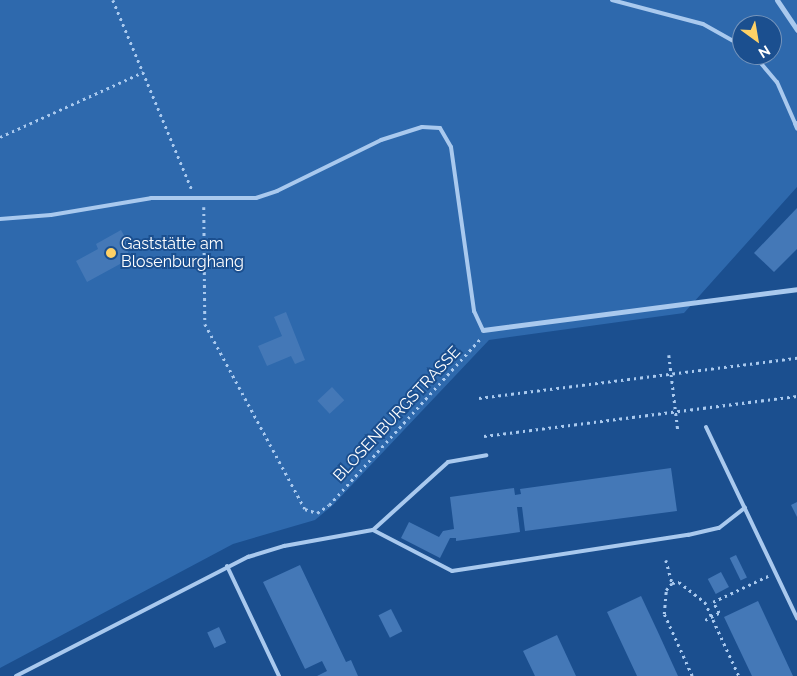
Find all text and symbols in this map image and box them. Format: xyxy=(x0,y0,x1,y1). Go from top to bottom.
north arrow xyxy=(732,15,782,65)
text: N xyxy=(756,42,773,61)
place label: Gaststätte am Blosenburghang xyxy=(121,234,244,272)
marker: Gaststätte am Blosenburghang xyxy=(105,247,117,259)
street label: BLOSENBURGSTRASSE xyxy=(329,342,465,486)

